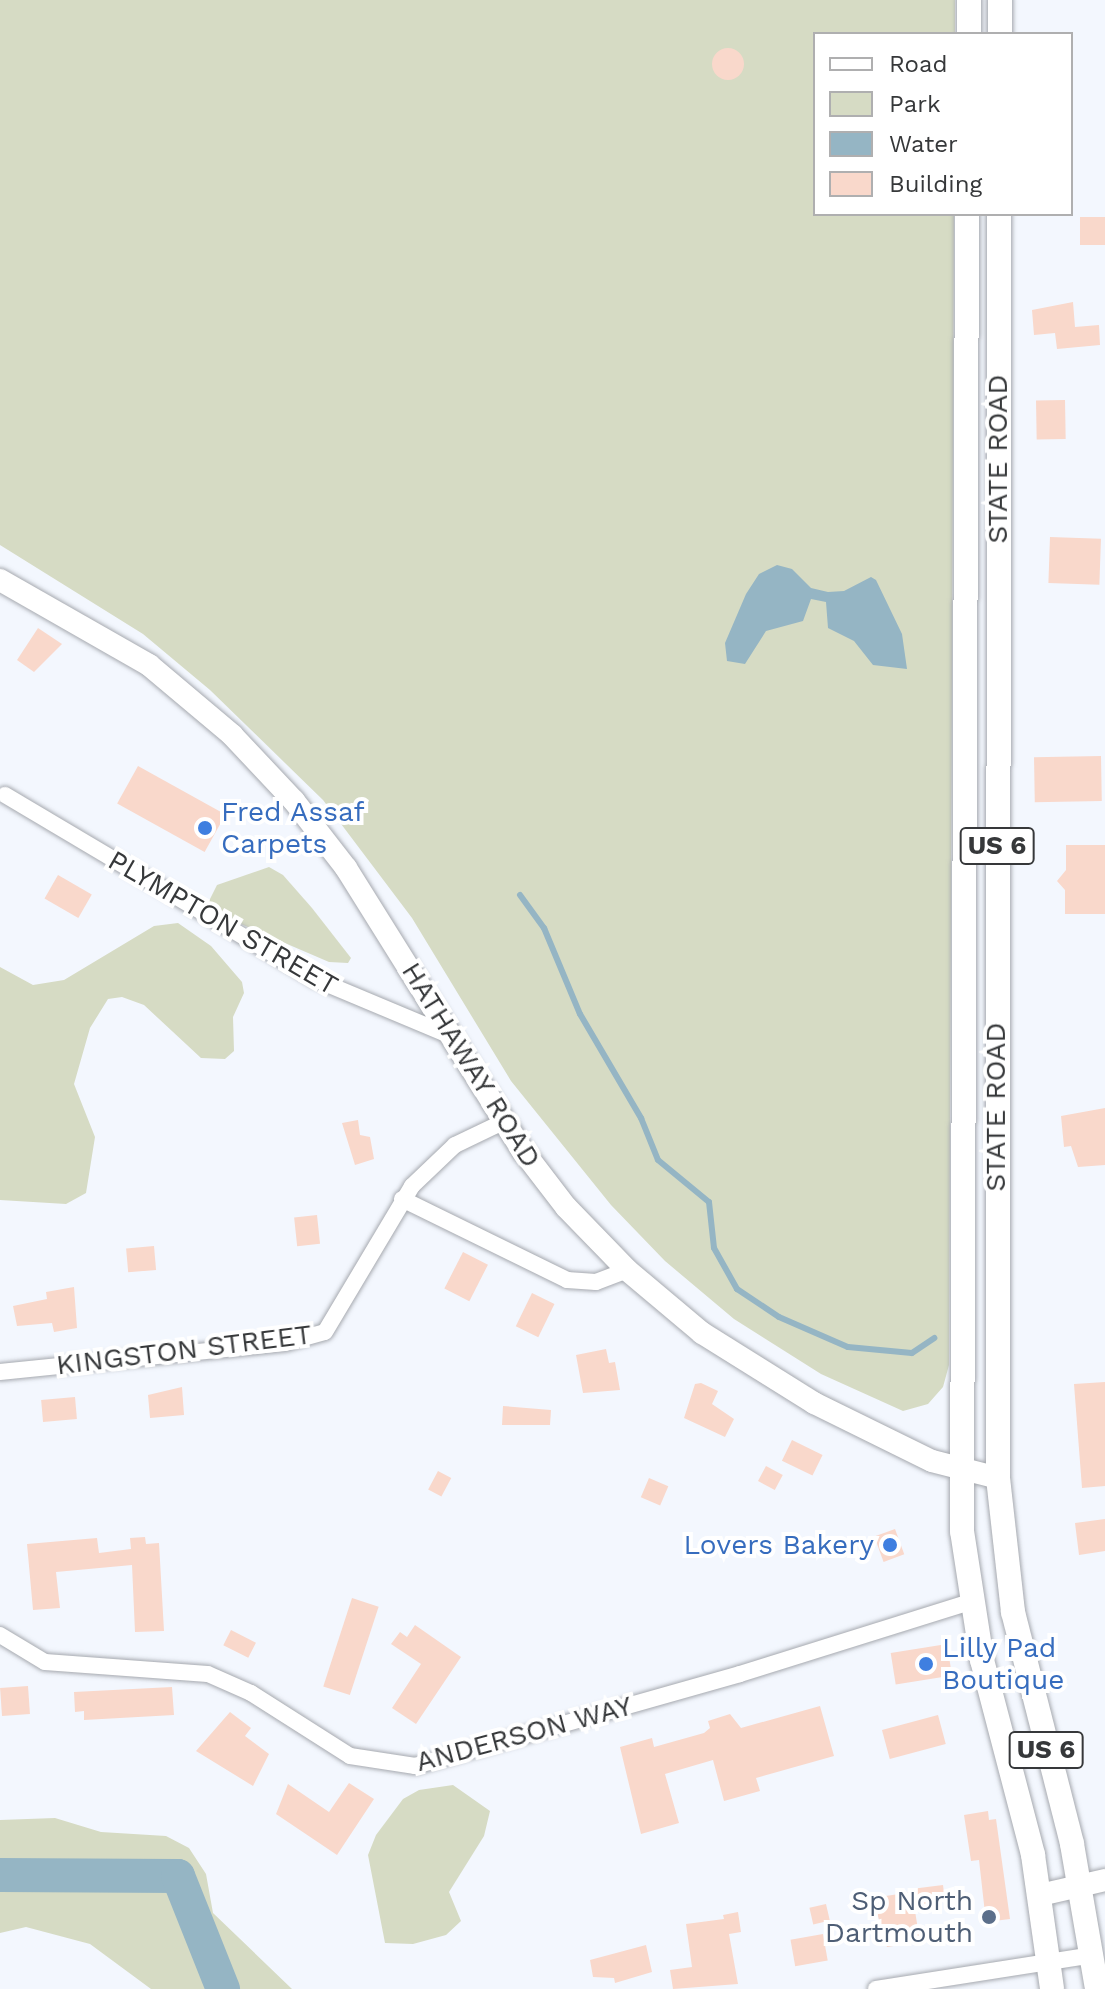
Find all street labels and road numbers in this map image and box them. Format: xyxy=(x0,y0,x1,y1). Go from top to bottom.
street label: STATE ROAD xyxy=(981,374,1015,544)
road number: US 6 xyxy=(959,824,1035,868)
street label: PLYMPTON STREET xyxy=(102,844,344,1002)
street label: HATHAWAY ROAD xyxy=(394,956,548,1174)
street label: STATE ROAD xyxy=(979,1022,1013,1192)
street label: KINGSTON STREET xyxy=(54,1318,314,1382)
street label: ANDERSON WAY xyxy=(412,1689,636,1779)
road number: US 6 xyxy=(1008,1728,1084,1772)

